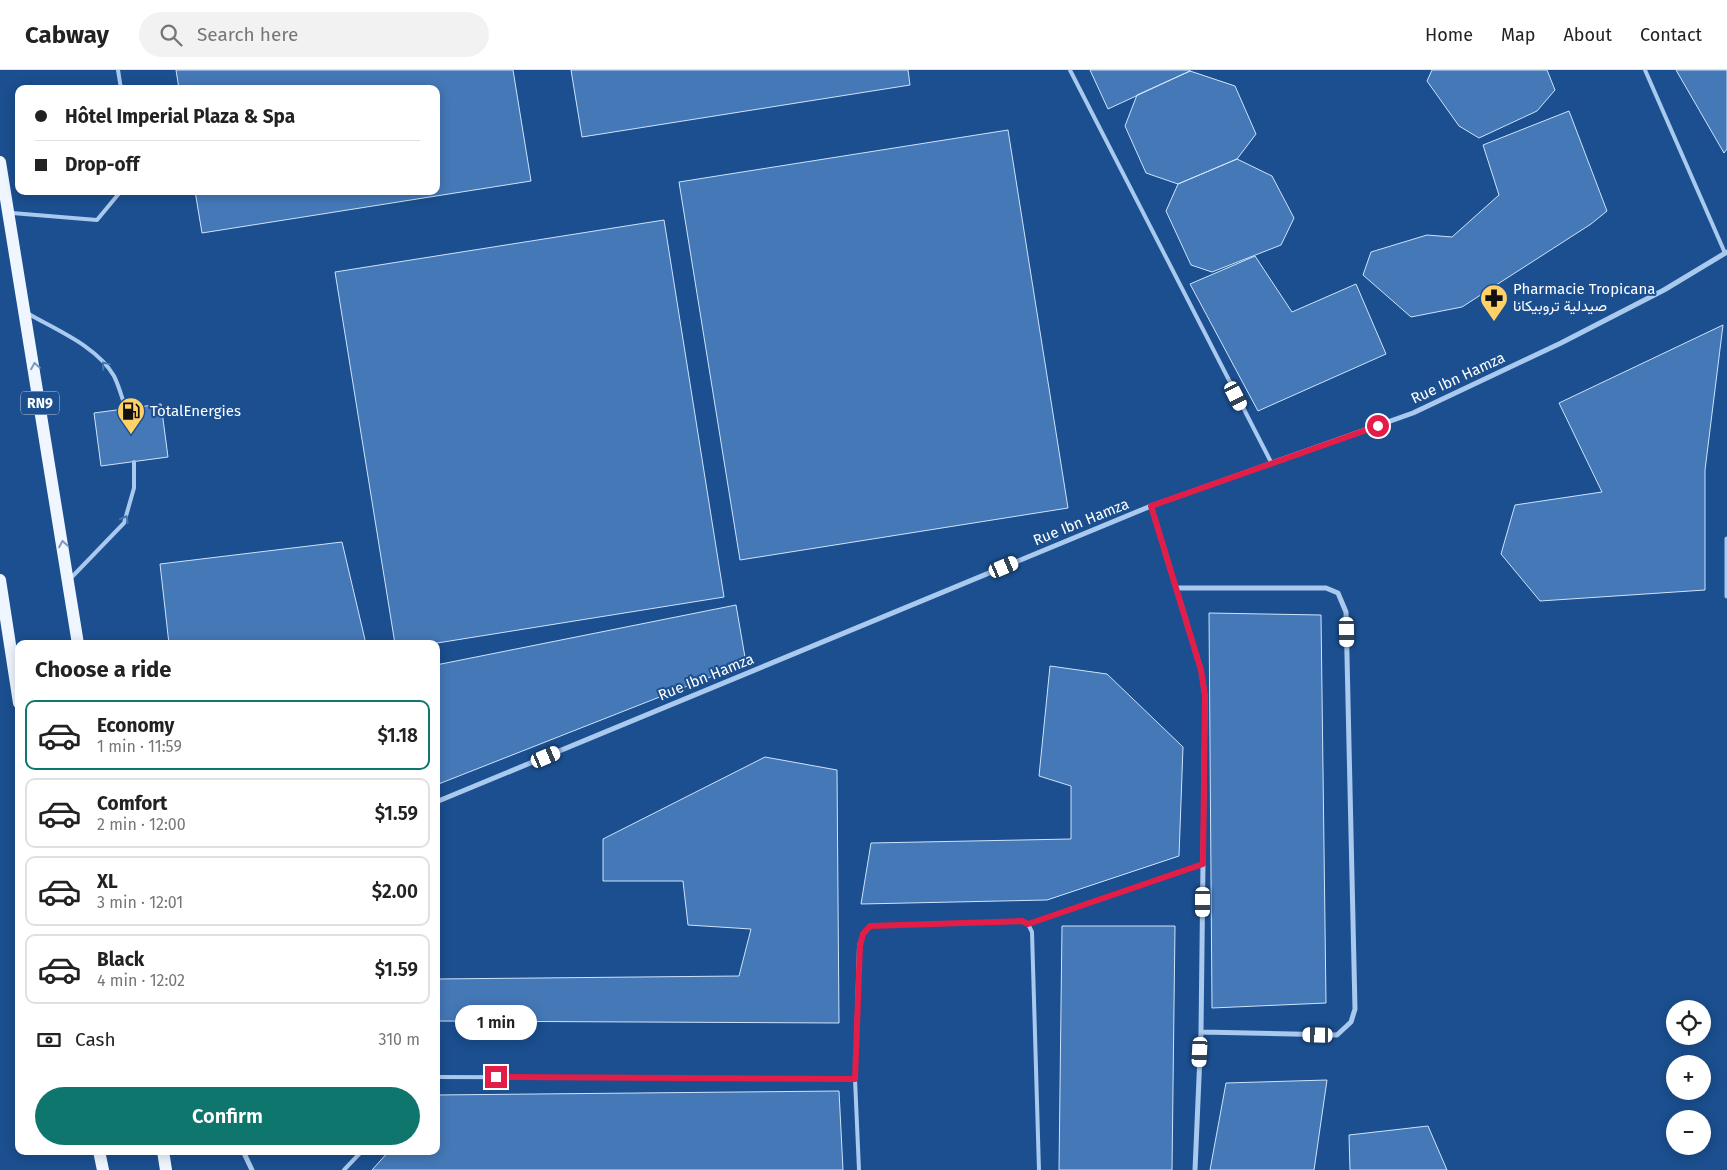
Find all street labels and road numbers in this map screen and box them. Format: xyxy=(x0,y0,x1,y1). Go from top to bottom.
street label: Rue Ibn Hamza xyxy=(1408,348,1508,408)
road number: RN9 xyxy=(21,392,59,414)
street label: Rue Ibn Hamza xyxy=(1030,495,1132,549)
street label: Rue Ibn Hamza xyxy=(655,650,757,704)

